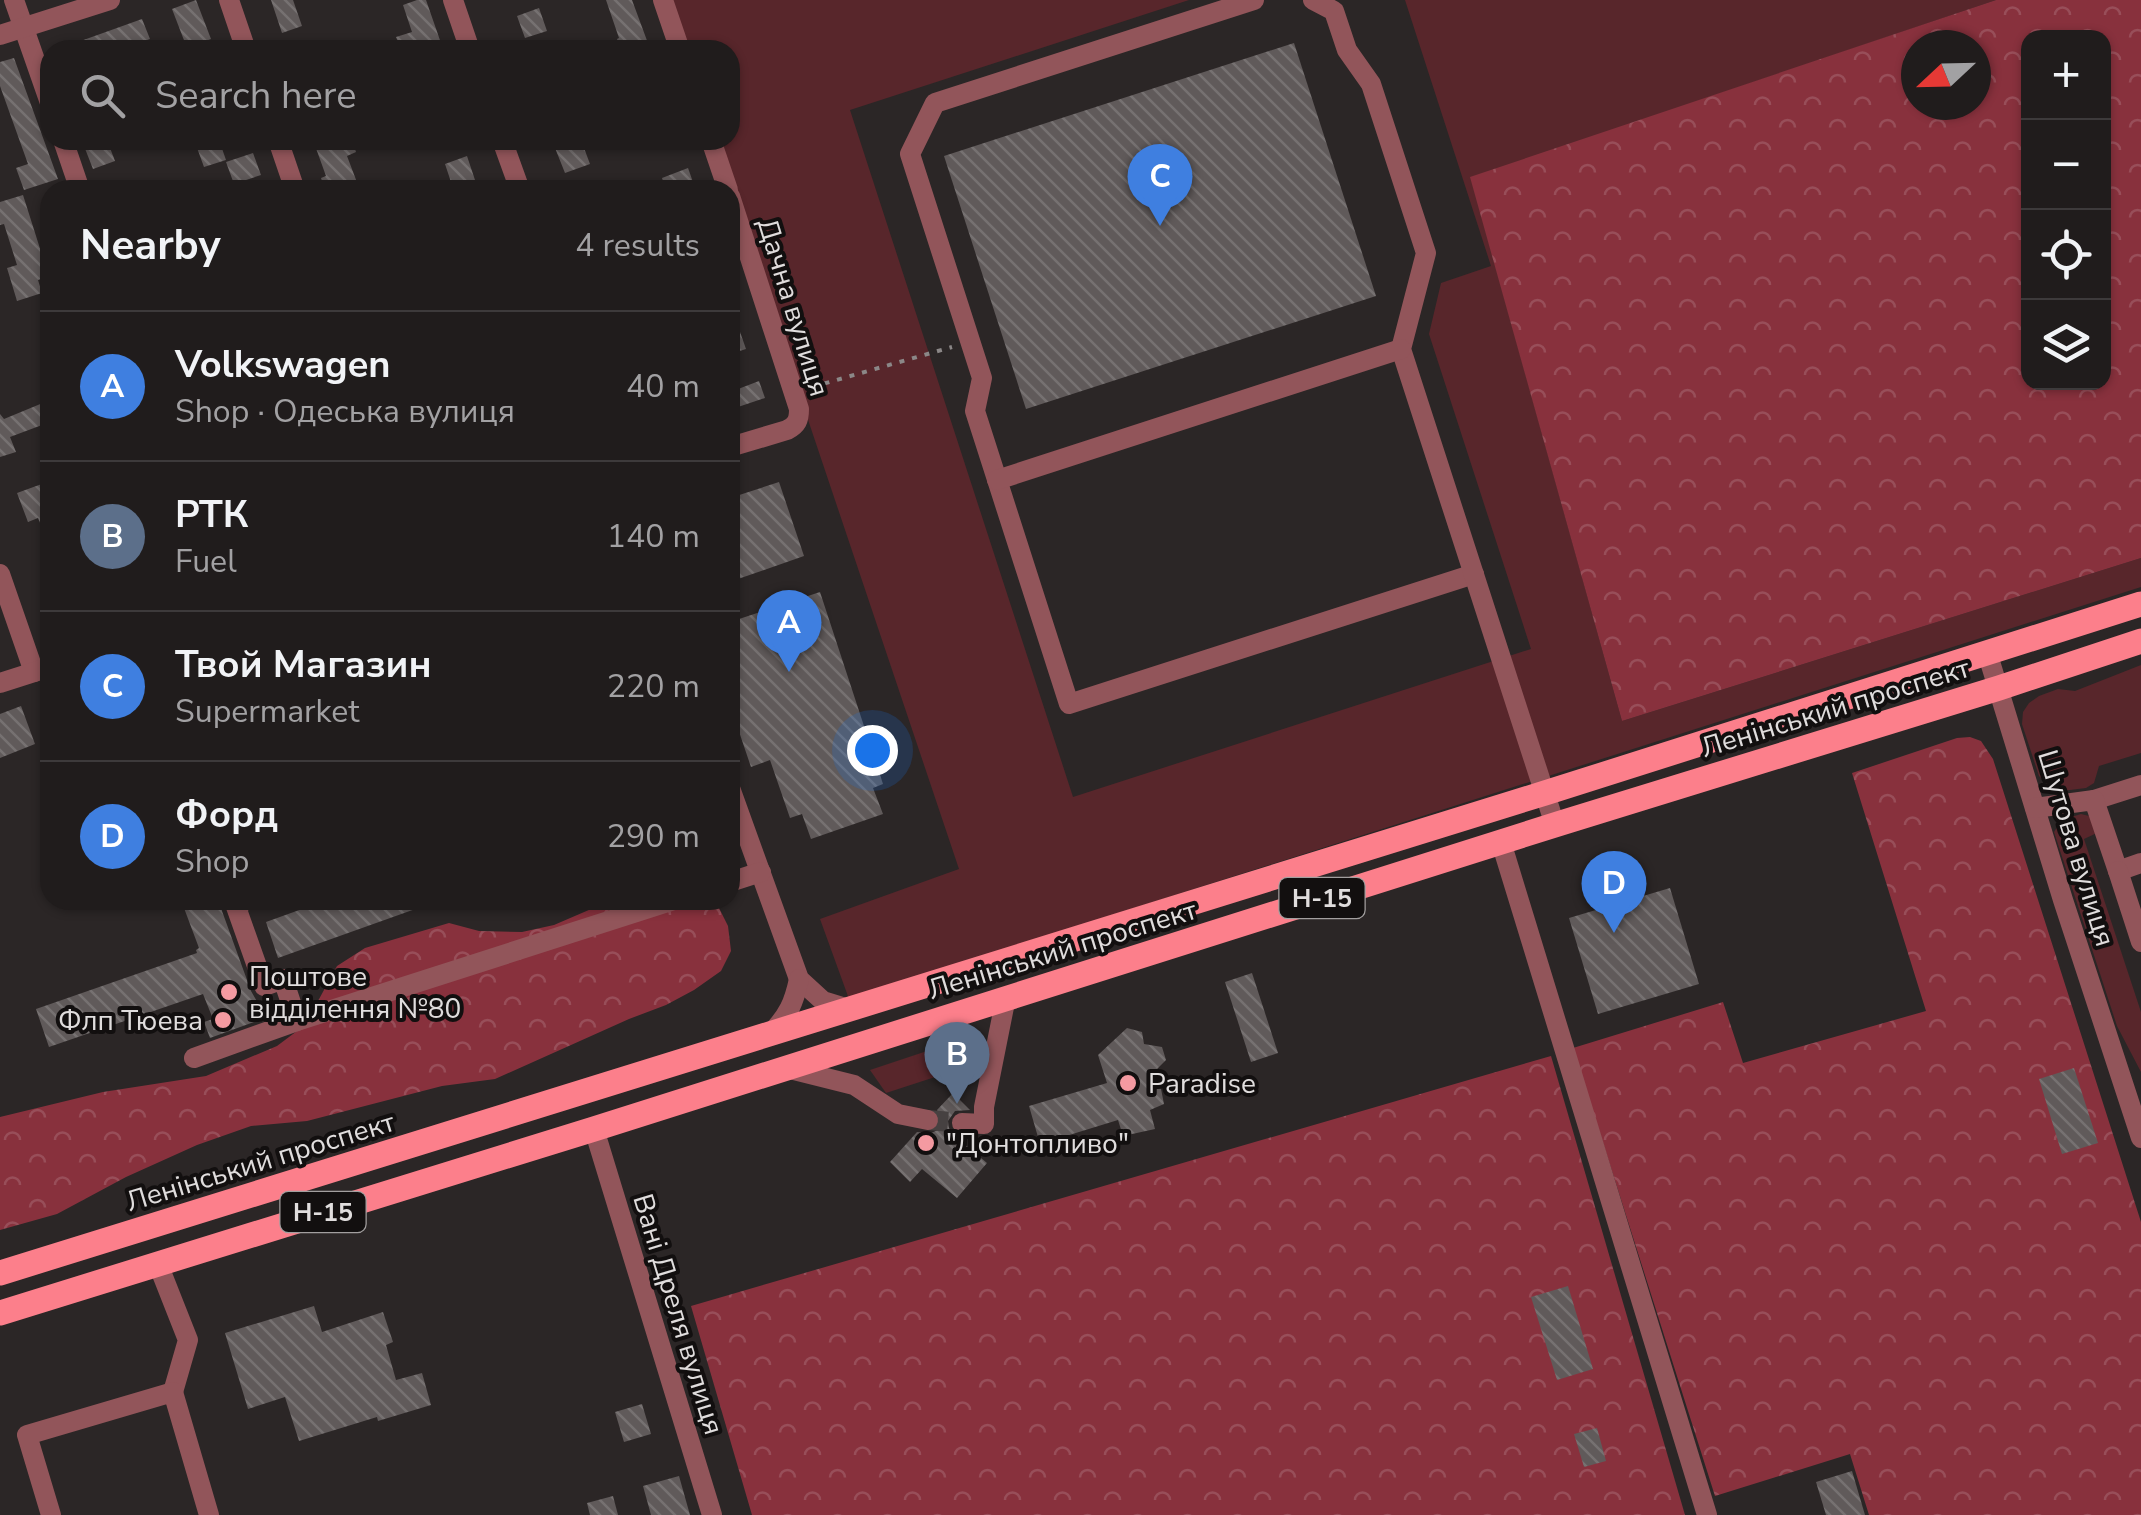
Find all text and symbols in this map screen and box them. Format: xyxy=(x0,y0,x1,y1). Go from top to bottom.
north arrow xyxy=(1901,30,1991,120)
map controls xyxy=(2021,30,2111,390)
button: + xyxy=(2021,30,2111,120)
search box xyxy=(40,40,740,150)
icon: search xyxy=(75,68,130,123)
text: Search here xyxy=(155,70,356,121)
button: − xyxy=(2021,120,2111,210)
pin: C xyxy=(1128,144,1192,226)
button: locate xyxy=(2021,210,2111,300)
street label: Дачна вулиця xyxy=(748,214,838,401)
text: Nearby xyxy=(80,217,221,274)
text: 4 results xyxy=(575,224,700,267)
button: layers xyxy=(2021,300,2111,390)
text: Volkswagen xyxy=(175,339,391,390)
text: A xyxy=(101,365,124,408)
text: 40 m xyxy=(626,365,700,408)
text: Shop · Одеська вулиця xyxy=(175,390,515,433)
text: РТК xyxy=(175,489,248,540)
text: B xyxy=(101,515,124,558)
text: 140 m xyxy=(607,515,700,558)
text: Fuel xyxy=(175,540,237,583)
pin: A xyxy=(756,590,822,672)
text: Твой Магазин xyxy=(175,639,432,690)
street label: Ленінський проспект xyxy=(1696,649,1975,767)
text: C xyxy=(102,665,123,708)
text: 220 m xyxy=(607,665,700,708)
text: Supermarket xyxy=(175,690,359,733)
your location xyxy=(847,725,898,776)
street label: Шутова вулиця xyxy=(2028,745,2124,951)
text: Форд xyxy=(175,789,278,840)
text: D xyxy=(100,815,125,858)
text: 290 m xyxy=(607,815,700,858)
text: Shop xyxy=(175,840,249,883)
pin: D xyxy=(1582,850,1646,933)
road number: Н-15 xyxy=(1280,878,1364,918)
street label: Ленінський проспект xyxy=(923,891,1202,1009)
place label: Поштове відділення №80 xyxy=(249,958,461,1028)
marker: Поштове відділення №80 xyxy=(218,981,240,1003)
place label: Флп Тюева xyxy=(58,1002,203,1040)
marker: Флп Тюева xyxy=(212,1009,234,1031)
pin: B xyxy=(924,1022,990,1104)
place label: Paradise xyxy=(1148,1065,1256,1103)
marker: Paradise xyxy=(1117,1072,1139,1094)
street label: Ленінський проспект xyxy=(121,1103,400,1221)
place label: "Донтопливо" xyxy=(946,1125,1129,1163)
marker: "Донтопливо" xyxy=(915,1132,937,1154)
street label: Вані Дреля вулиця xyxy=(623,1189,733,1439)
road number: Н-15 xyxy=(280,1192,366,1232)

